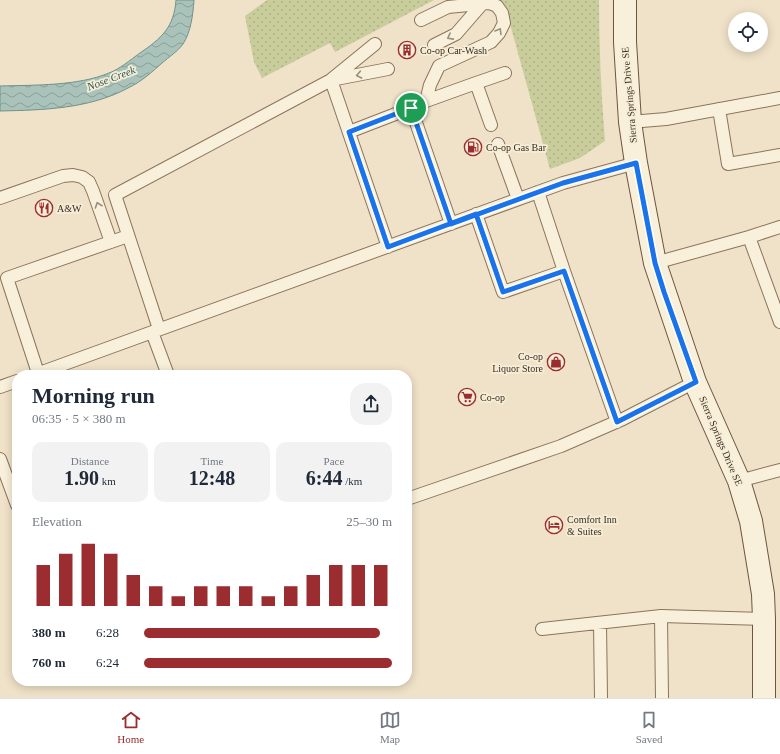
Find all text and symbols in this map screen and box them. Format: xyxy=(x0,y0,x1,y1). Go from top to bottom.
map controls xyxy=(728,12,768,52)
button: locate xyxy=(728,12,768,52)
one-way arrow xyxy=(495,28,502,35)
one-way arrow xyxy=(447,32,454,39)
building icon: Co-op Car-Wash xyxy=(397,40,417,60)
place label: Co-op Car-Wash xyxy=(420,45,487,56)
street label: Sierra Springs Drive SE xyxy=(619,47,639,143)
water label: Nose Creek xyxy=(84,63,138,93)
one-way arrow xyxy=(356,70,362,78)
pin xyxy=(394,91,428,125)
icon: arrive xyxy=(400,97,422,119)
fuel station icon: Co-op Gas Bar xyxy=(463,137,483,157)
place label: Co-op Gas Bar xyxy=(486,142,547,153)
restaurant icon: A&W xyxy=(34,198,54,218)
one-way arrow xyxy=(94,201,103,208)
place label: A&W xyxy=(57,203,82,214)
place label: Co-op Liquor Store xyxy=(492,351,544,374)
shop icon: Co-op Liquor Store xyxy=(546,352,566,372)
text: Morning run xyxy=(32,383,155,408)
button: share xyxy=(350,383,392,425)
supermarket icon: Co-op xyxy=(457,387,477,407)
place label: Co-op xyxy=(480,392,505,403)
street label: Sierra Springs Drive SE xyxy=(697,394,745,488)
text: 06:35 · 5 × 380 m xyxy=(32,411,126,426)
text: Distance xyxy=(71,455,109,467)
text: Time xyxy=(201,455,223,467)
text: Pace xyxy=(324,455,344,467)
text: 1.90 xyxy=(64,467,99,489)
text: 12:48 xyxy=(189,467,235,489)
text: 6:44 xyxy=(306,467,342,489)
text: km xyxy=(99,475,116,487)
text: /km xyxy=(342,475,362,487)
text: Elevation xyxy=(32,514,82,529)
text: 25–30 m xyxy=(346,514,392,529)
place label: Comfort Inn & Suites xyxy=(567,514,617,537)
hotel icon: Comfort Inn & Suites xyxy=(544,515,564,535)
text: 380 m xyxy=(32,625,66,640)
text: 6:28 xyxy=(96,625,119,640)
text: 760 m xyxy=(32,655,66,670)
text: 6:24 xyxy=(96,655,119,670)
tab: Home xyxy=(117,709,144,745)
tab: Map xyxy=(379,709,401,745)
tab: Saved xyxy=(636,709,663,745)

